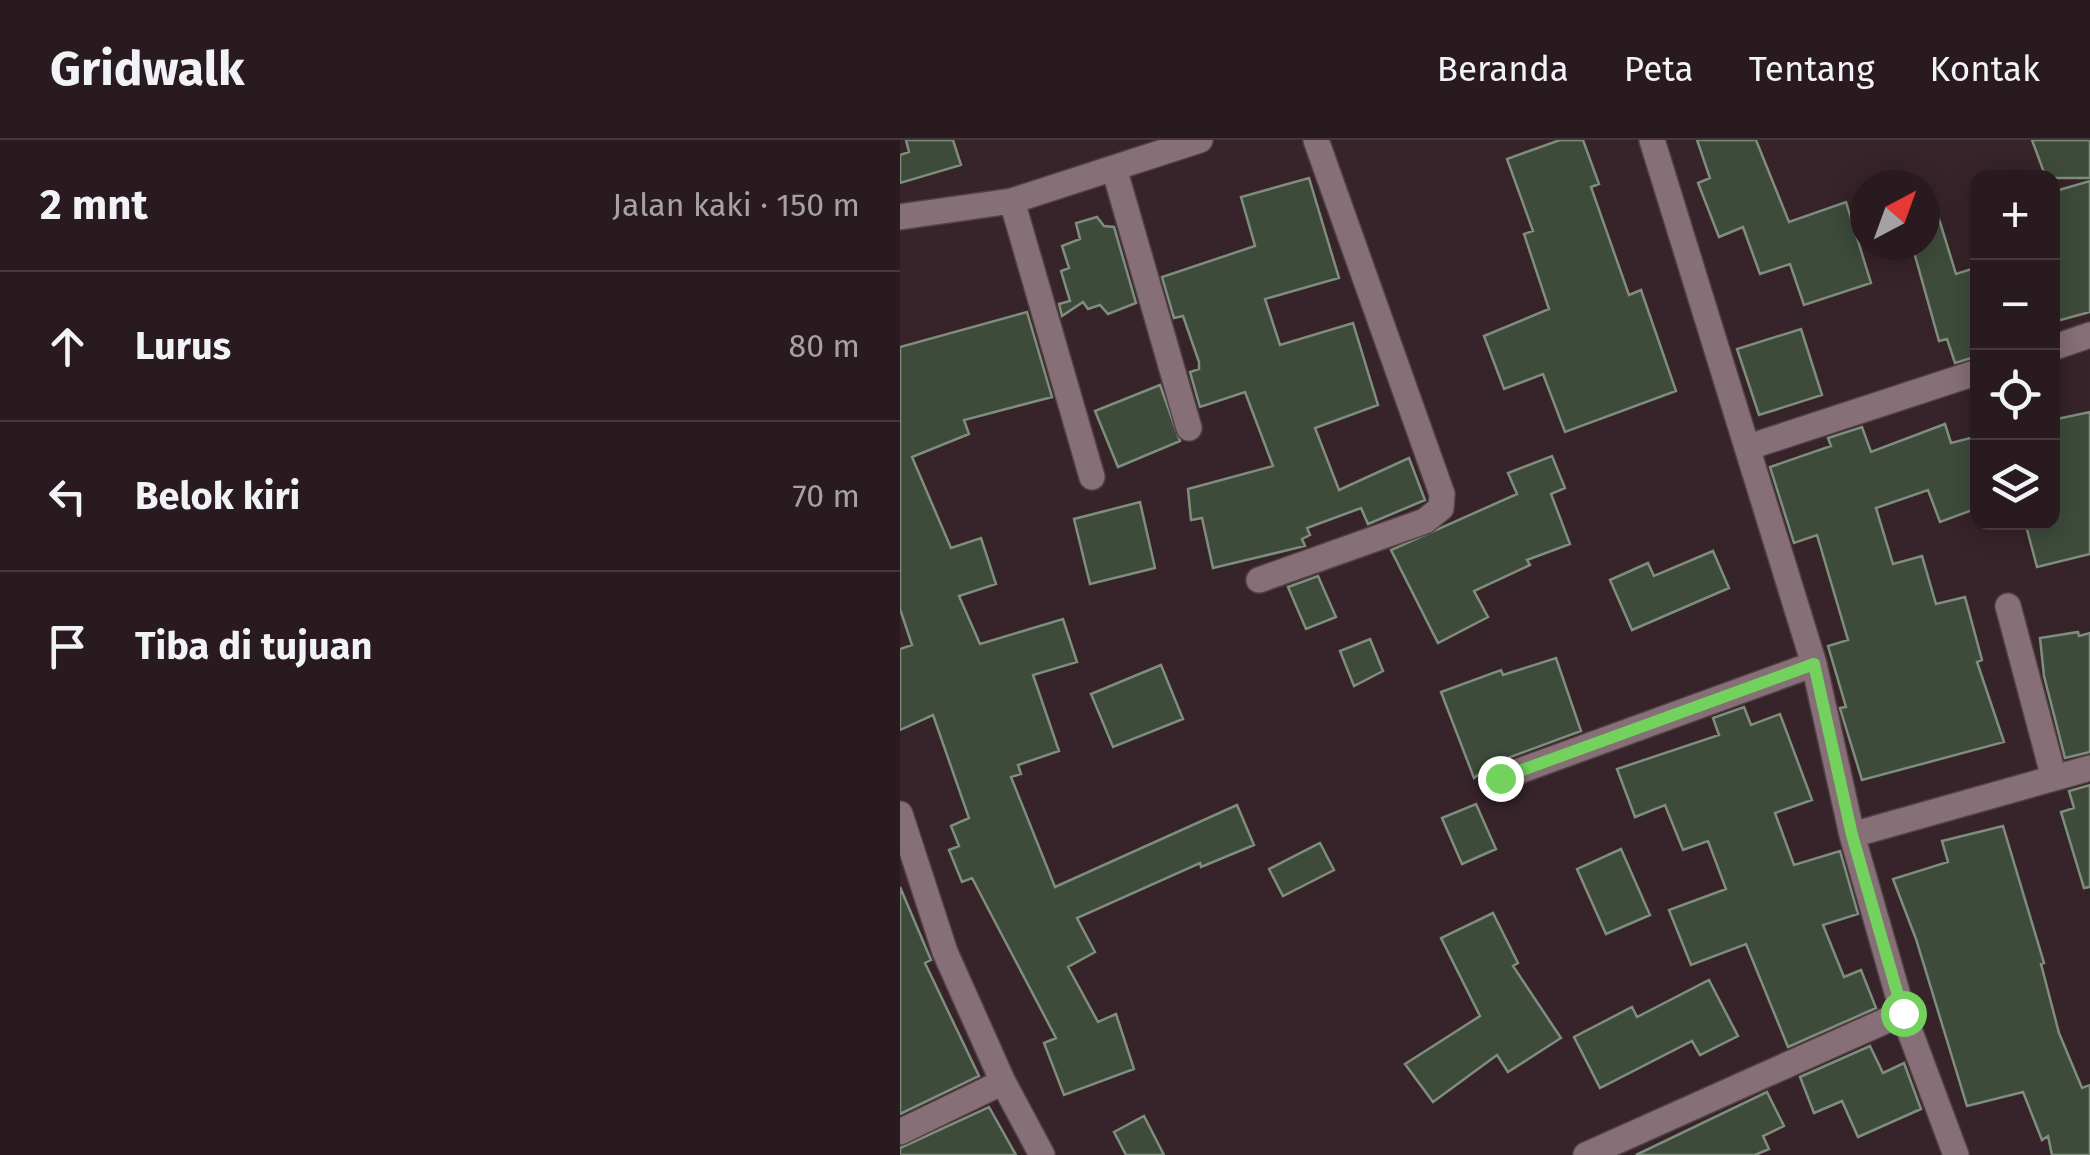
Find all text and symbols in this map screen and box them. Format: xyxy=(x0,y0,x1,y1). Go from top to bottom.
text: Gridwalk xyxy=(50,40,244,98)
text: Beranda xyxy=(1437,48,1569,90)
text: Peta xyxy=(1624,48,1694,90)
text: Tentang xyxy=(1749,48,1875,90)
text: Kontak xyxy=(1930,48,2040,90)
north arrow xyxy=(1850,170,1940,260)
map controls xyxy=(1970,170,2060,530)
button: + xyxy=(1970,170,2060,260)
text: 2 mnt xyxy=(40,180,148,230)
text: Jalan kaki · 150 m xyxy=(612,186,860,224)
button: − xyxy=(1970,260,2060,350)
icon: ahead xyxy=(40,319,95,374)
text: Lurus xyxy=(135,323,231,369)
text: 80 m xyxy=(789,327,860,365)
button: locate xyxy=(1970,350,2060,440)
button: layers xyxy=(1970,440,2060,530)
icon: left xyxy=(40,469,95,524)
text: Belok kiri xyxy=(135,473,300,519)
text: 70 m xyxy=(792,477,860,515)
icon: arrive xyxy=(40,619,95,674)
text: Tiba di tujuan xyxy=(135,623,372,669)
route end xyxy=(1478,756,1524,802)
route start xyxy=(1881,991,1927,1037)

